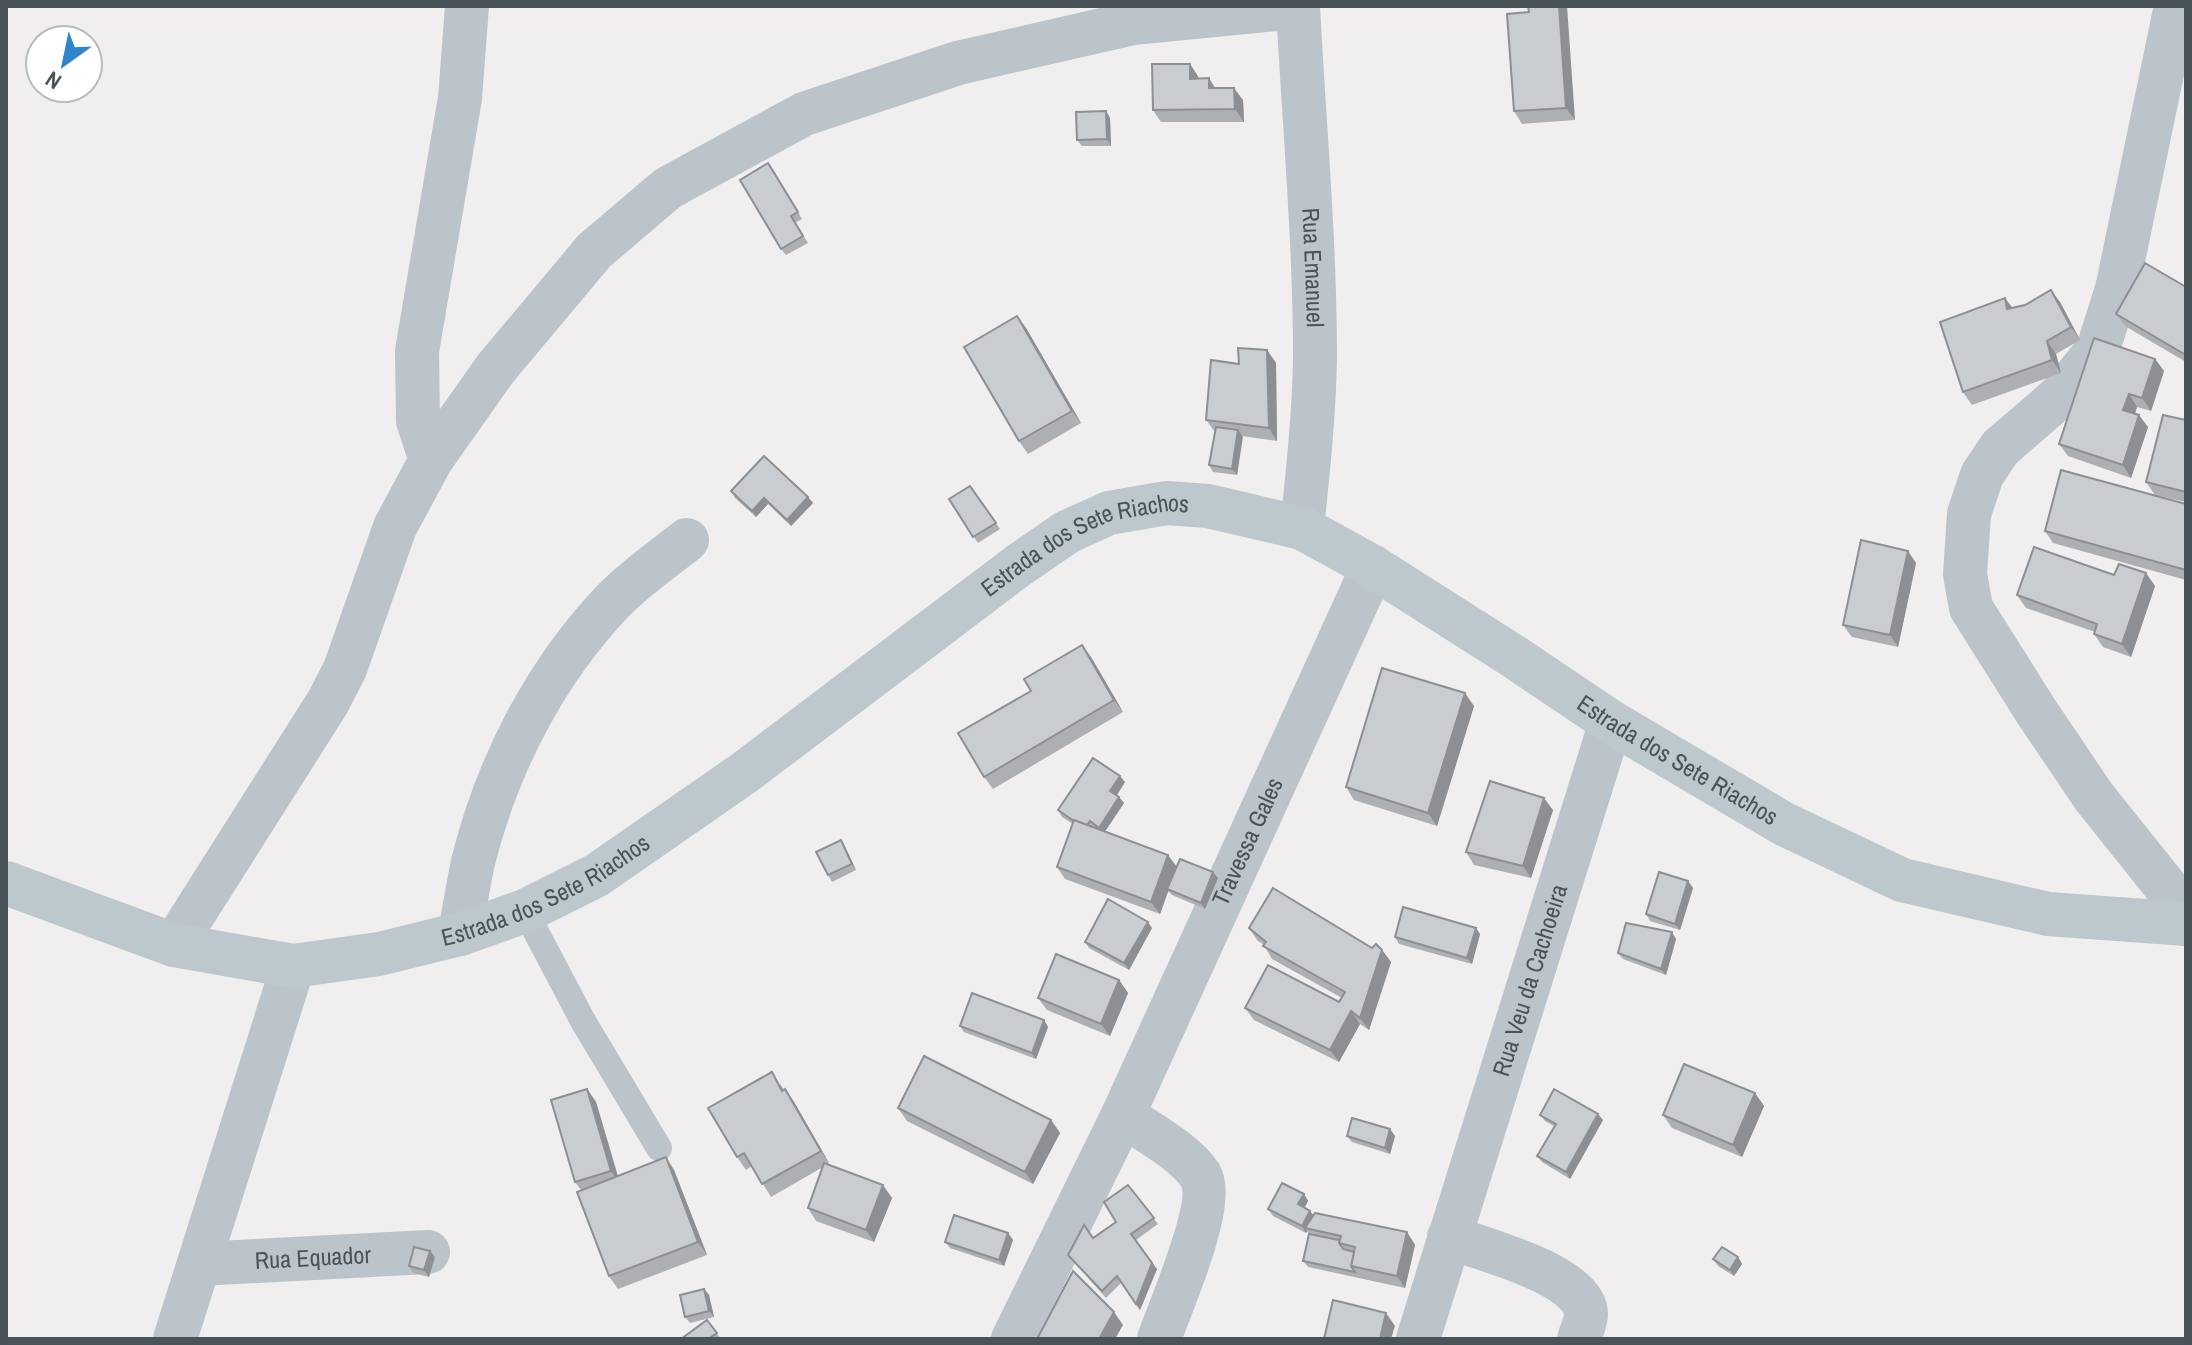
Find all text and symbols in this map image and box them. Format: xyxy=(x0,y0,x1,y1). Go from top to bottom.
north arrow xyxy=(24,24,104,104)
text: N xyxy=(39,65,67,97)
street label: Rua Emanuel xyxy=(1295,207,1332,327)
street label: Estrada dos Sete Riachos xyxy=(974,486,1190,603)
street label: Estrada dos Sete Riachos xyxy=(1571,687,1784,832)
street label: Travessa Gales xyxy=(1204,772,1290,910)
street label: Estrada dos Sete Riachos xyxy=(438,826,656,953)
street label: Rua Veu da Cachoeira xyxy=(1484,880,1574,1080)
street label: Rua Equador xyxy=(254,1238,372,1276)

